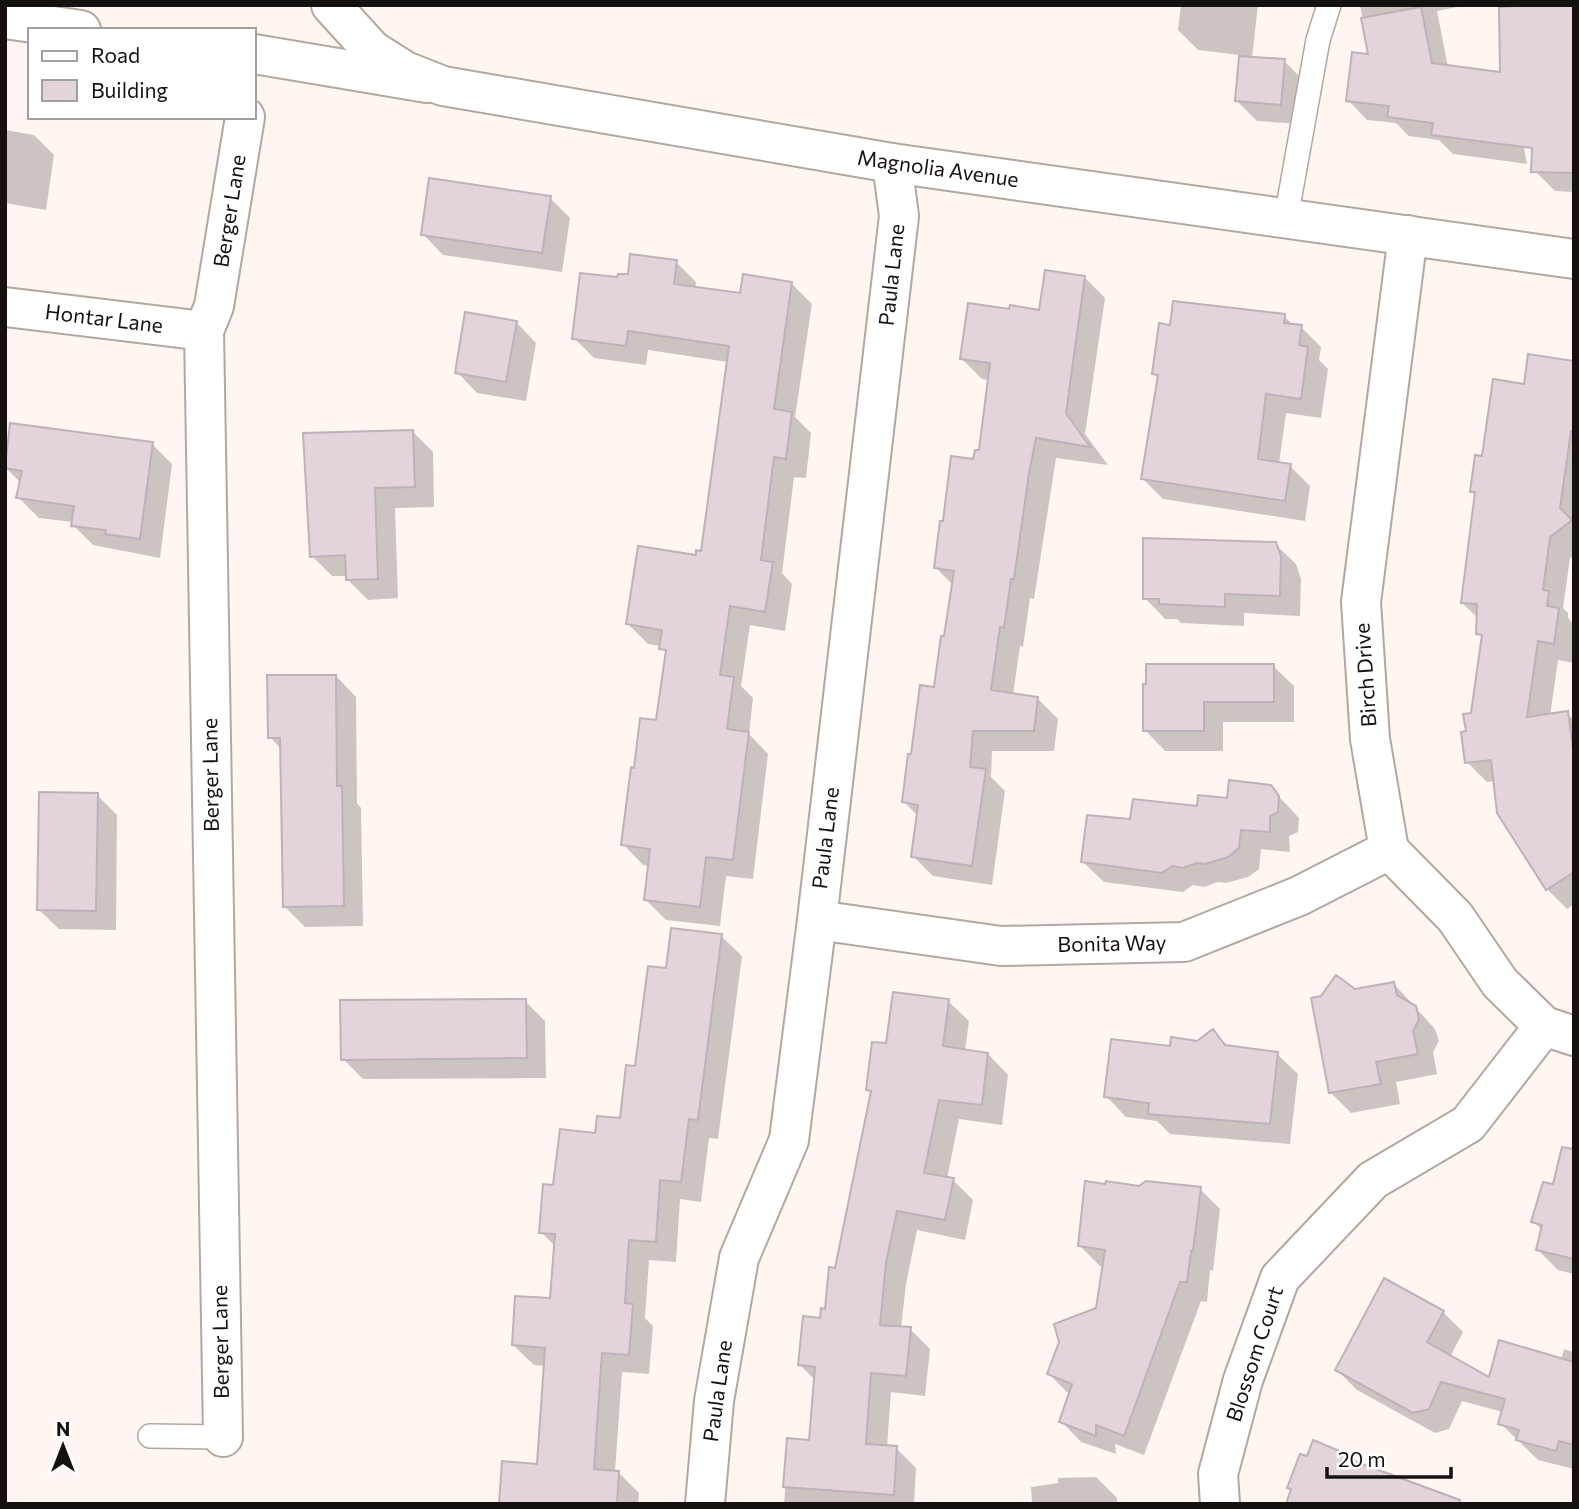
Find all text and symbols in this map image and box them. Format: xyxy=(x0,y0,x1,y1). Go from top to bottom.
legend xyxy=(28,28,256,119)
text: Road xyxy=(91,42,140,67)
text: Building xyxy=(91,77,168,102)
street label: Magnolia Avenue xyxy=(856,144,1020,191)
street label: Berger Lane xyxy=(207,153,250,269)
street label: Paula Lane xyxy=(873,223,908,327)
street label: Hontar Lane xyxy=(44,298,164,337)
street label: Birch Drive xyxy=(1348,622,1381,728)
street label: Berger Lane xyxy=(196,718,223,832)
street label: Paula Lane xyxy=(806,786,843,890)
street label: Bonita Way xyxy=(1057,929,1167,956)
street label: Blossom Court xyxy=(1220,1283,1287,1424)
street label: Berger Lane xyxy=(206,1285,233,1399)
street label: Paula Lane xyxy=(697,1338,736,1443)
north arrow xyxy=(28,1411,98,1481)
text: N xyxy=(56,1417,70,1440)
scale bar xyxy=(1327,1436,1451,1480)
text: 20 m xyxy=(1338,1446,1386,1471)

